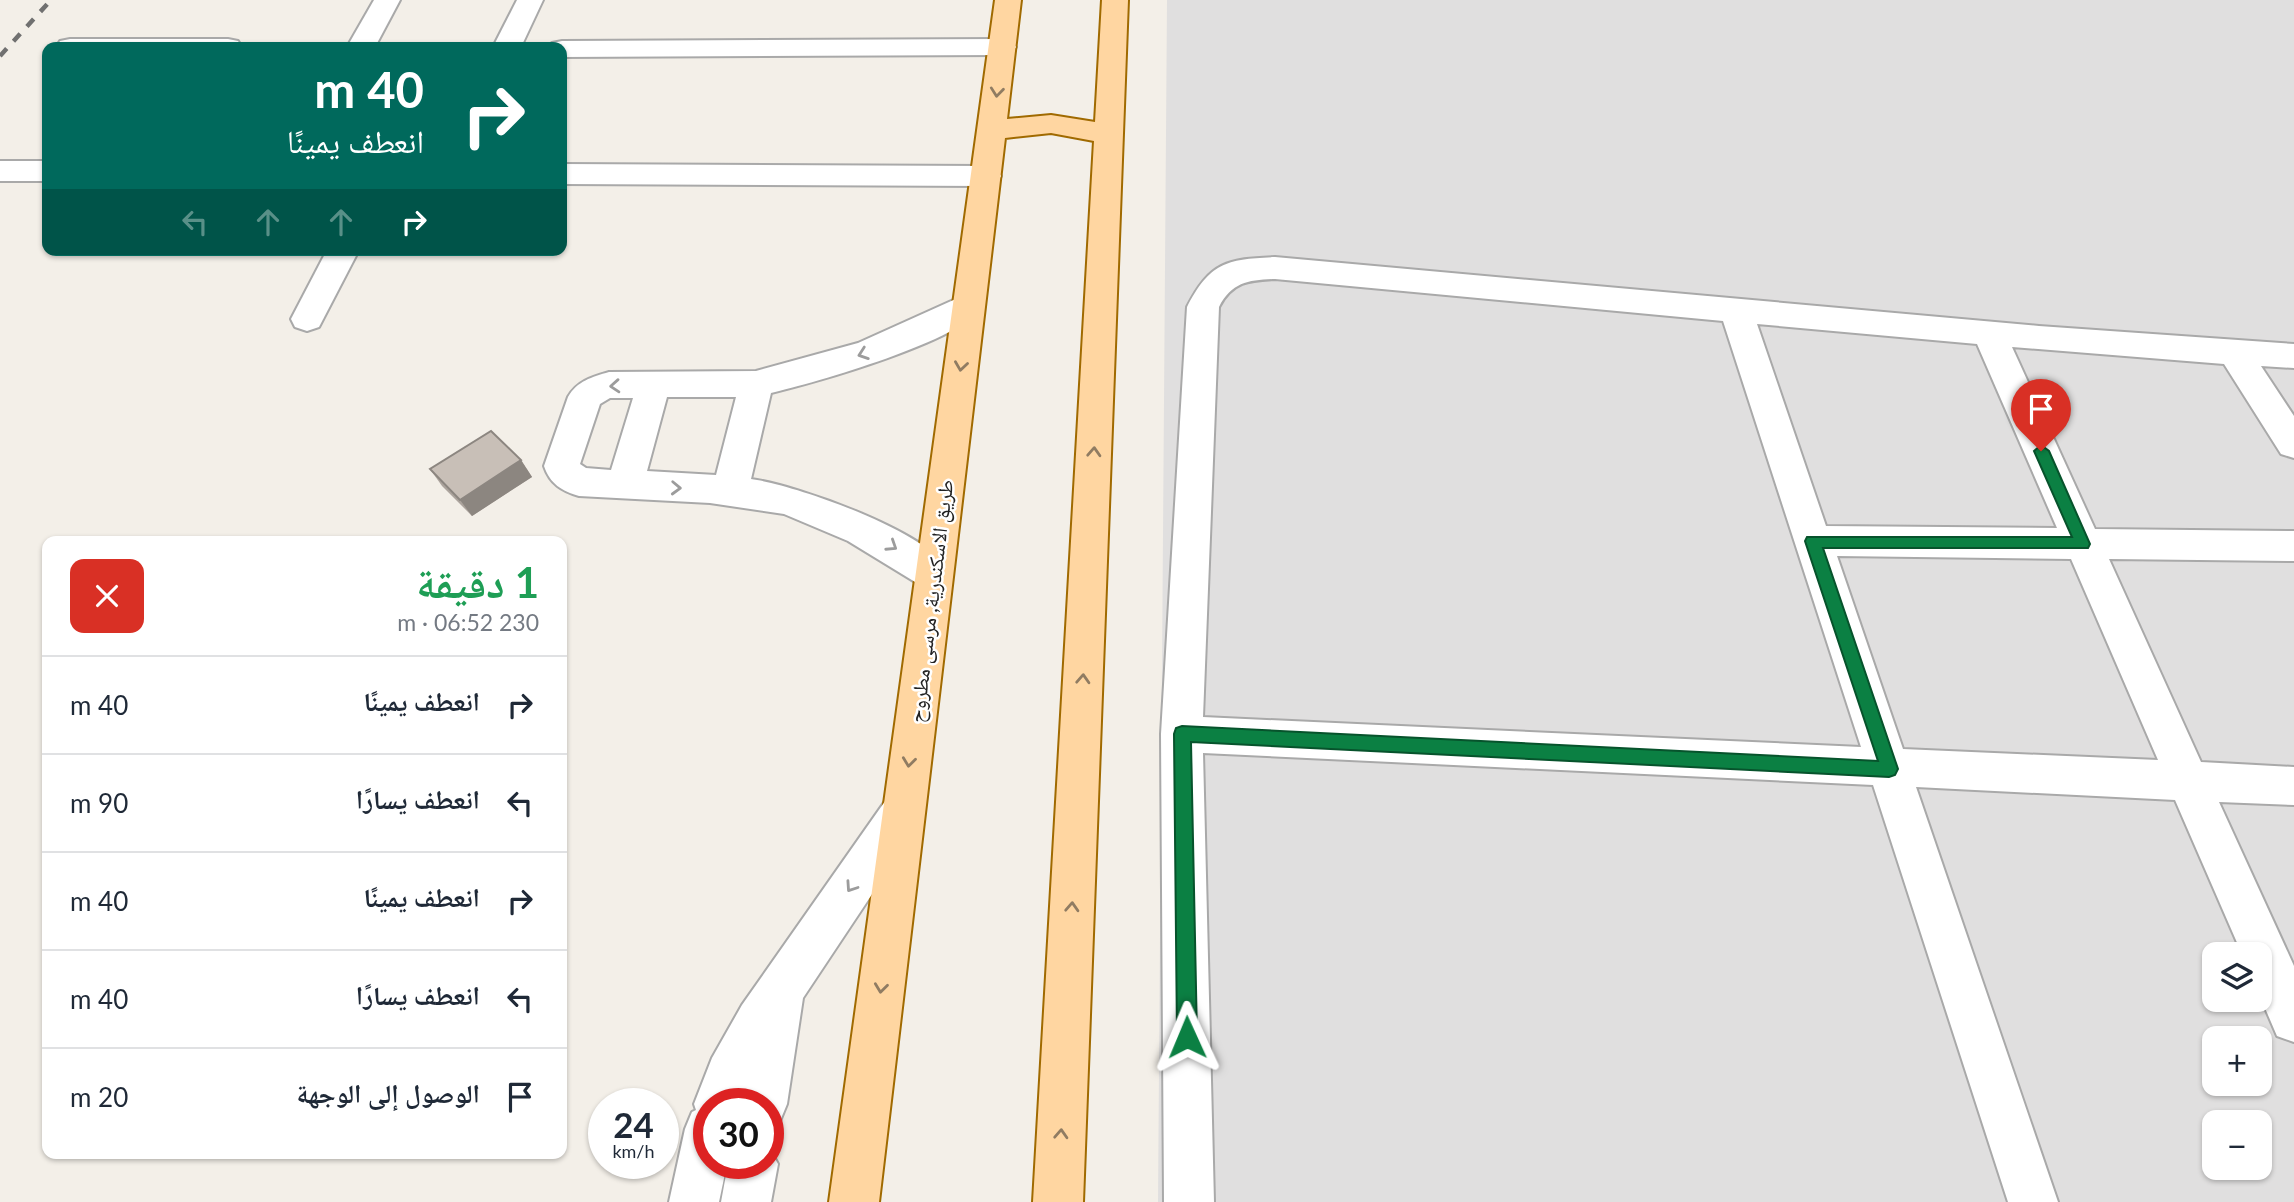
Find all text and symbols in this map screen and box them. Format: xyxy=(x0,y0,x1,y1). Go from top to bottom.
text: 40 m xyxy=(314,60,424,118)
icon: right xyxy=(448,70,539,161)
one-way arrow xyxy=(990,86,1005,98)
text: انعطف يمينًا xyxy=(287,121,424,160)
icon: left xyxy=(176,203,214,241)
icon: ahead xyxy=(249,203,287,241)
icon: ahead xyxy=(322,203,360,241)
icon: right xyxy=(395,203,433,241)
one-way arrow xyxy=(857,346,869,360)
one-way arrow xyxy=(954,360,969,372)
one-way arrow xyxy=(609,378,620,393)
pin xyxy=(2011,379,2071,451)
icon: arrive xyxy=(2022,390,2060,428)
one-way arrow xyxy=(1086,446,1101,457)
street label: طريق الاسكندرية, مرسى مطروح xyxy=(903,478,959,724)
one-way arrow xyxy=(671,480,682,495)
one-way arrow xyxy=(885,538,898,551)
text: 1 دقيقة xyxy=(416,557,539,607)
button: close xyxy=(70,559,144,633)
text: 230 m · 06:52 xyxy=(397,608,539,636)
one-way arrow xyxy=(1075,674,1090,685)
text: انعطف يمينًا xyxy=(363,685,480,717)
icon: right xyxy=(501,686,539,724)
text: 40 m xyxy=(70,689,128,721)
one-way arrow xyxy=(902,756,917,768)
text: انعطف يسارًا xyxy=(356,783,480,815)
icon: left xyxy=(501,784,539,822)
text: 90 m xyxy=(70,787,128,819)
one-way arrow xyxy=(847,879,859,892)
text: انعطف يمينًا xyxy=(363,881,480,913)
icon: right xyxy=(501,882,539,920)
text: 40 m xyxy=(70,885,128,917)
one-way arrow xyxy=(1064,901,1079,912)
map controls xyxy=(2202,942,2272,1180)
button: layers xyxy=(2202,942,2272,1012)
text: انعطف يسارًا xyxy=(356,979,480,1011)
icon: left xyxy=(501,980,539,1018)
one-way arrow xyxy=(873,982,888,993)
text: 40 m xyxy=(70,983,128,1015)
position arrow xyxy=(1150,1000,1224,1074)
button: + xyxy=(2202,1026,2272,1096)
text: الوصول إلى الوجهة xyxy=(296,1077,480,1109)
icon: arrive xyxy=(501,1078,539,1116)
text: 20 m xyxy=(70,1081,128,1113)
speed limit sign: 30 xyxy=(693,1088,784,1179)
text: 24 xyxy=(613,1103,654,1145)
button: − xyxy=(2202,1110,2272,1180)
one-way arrow xyxy=(1053,1128,1068,1139)
text: km/h xyxy=(612,1140,655,1162)

